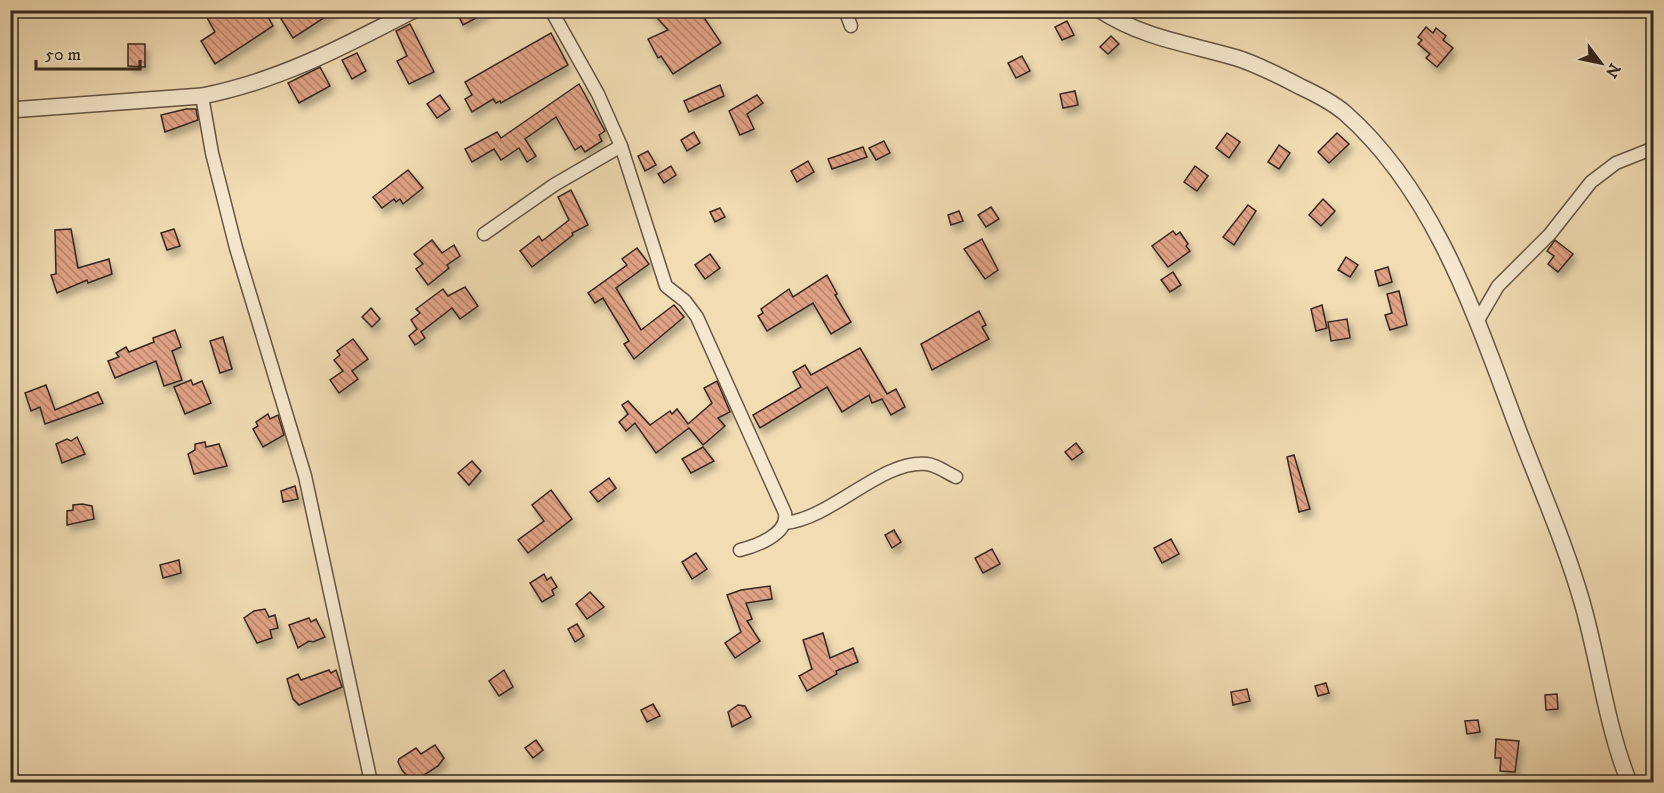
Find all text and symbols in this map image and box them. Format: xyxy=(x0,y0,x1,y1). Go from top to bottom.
scale bar xyxy=(36,33,140,71)
north arrow xyxy=(1571,33,1631,93)
text: 50 m xyxy=(45,44,81,66)
text: N xyxy=(1601,60,1625,81)

